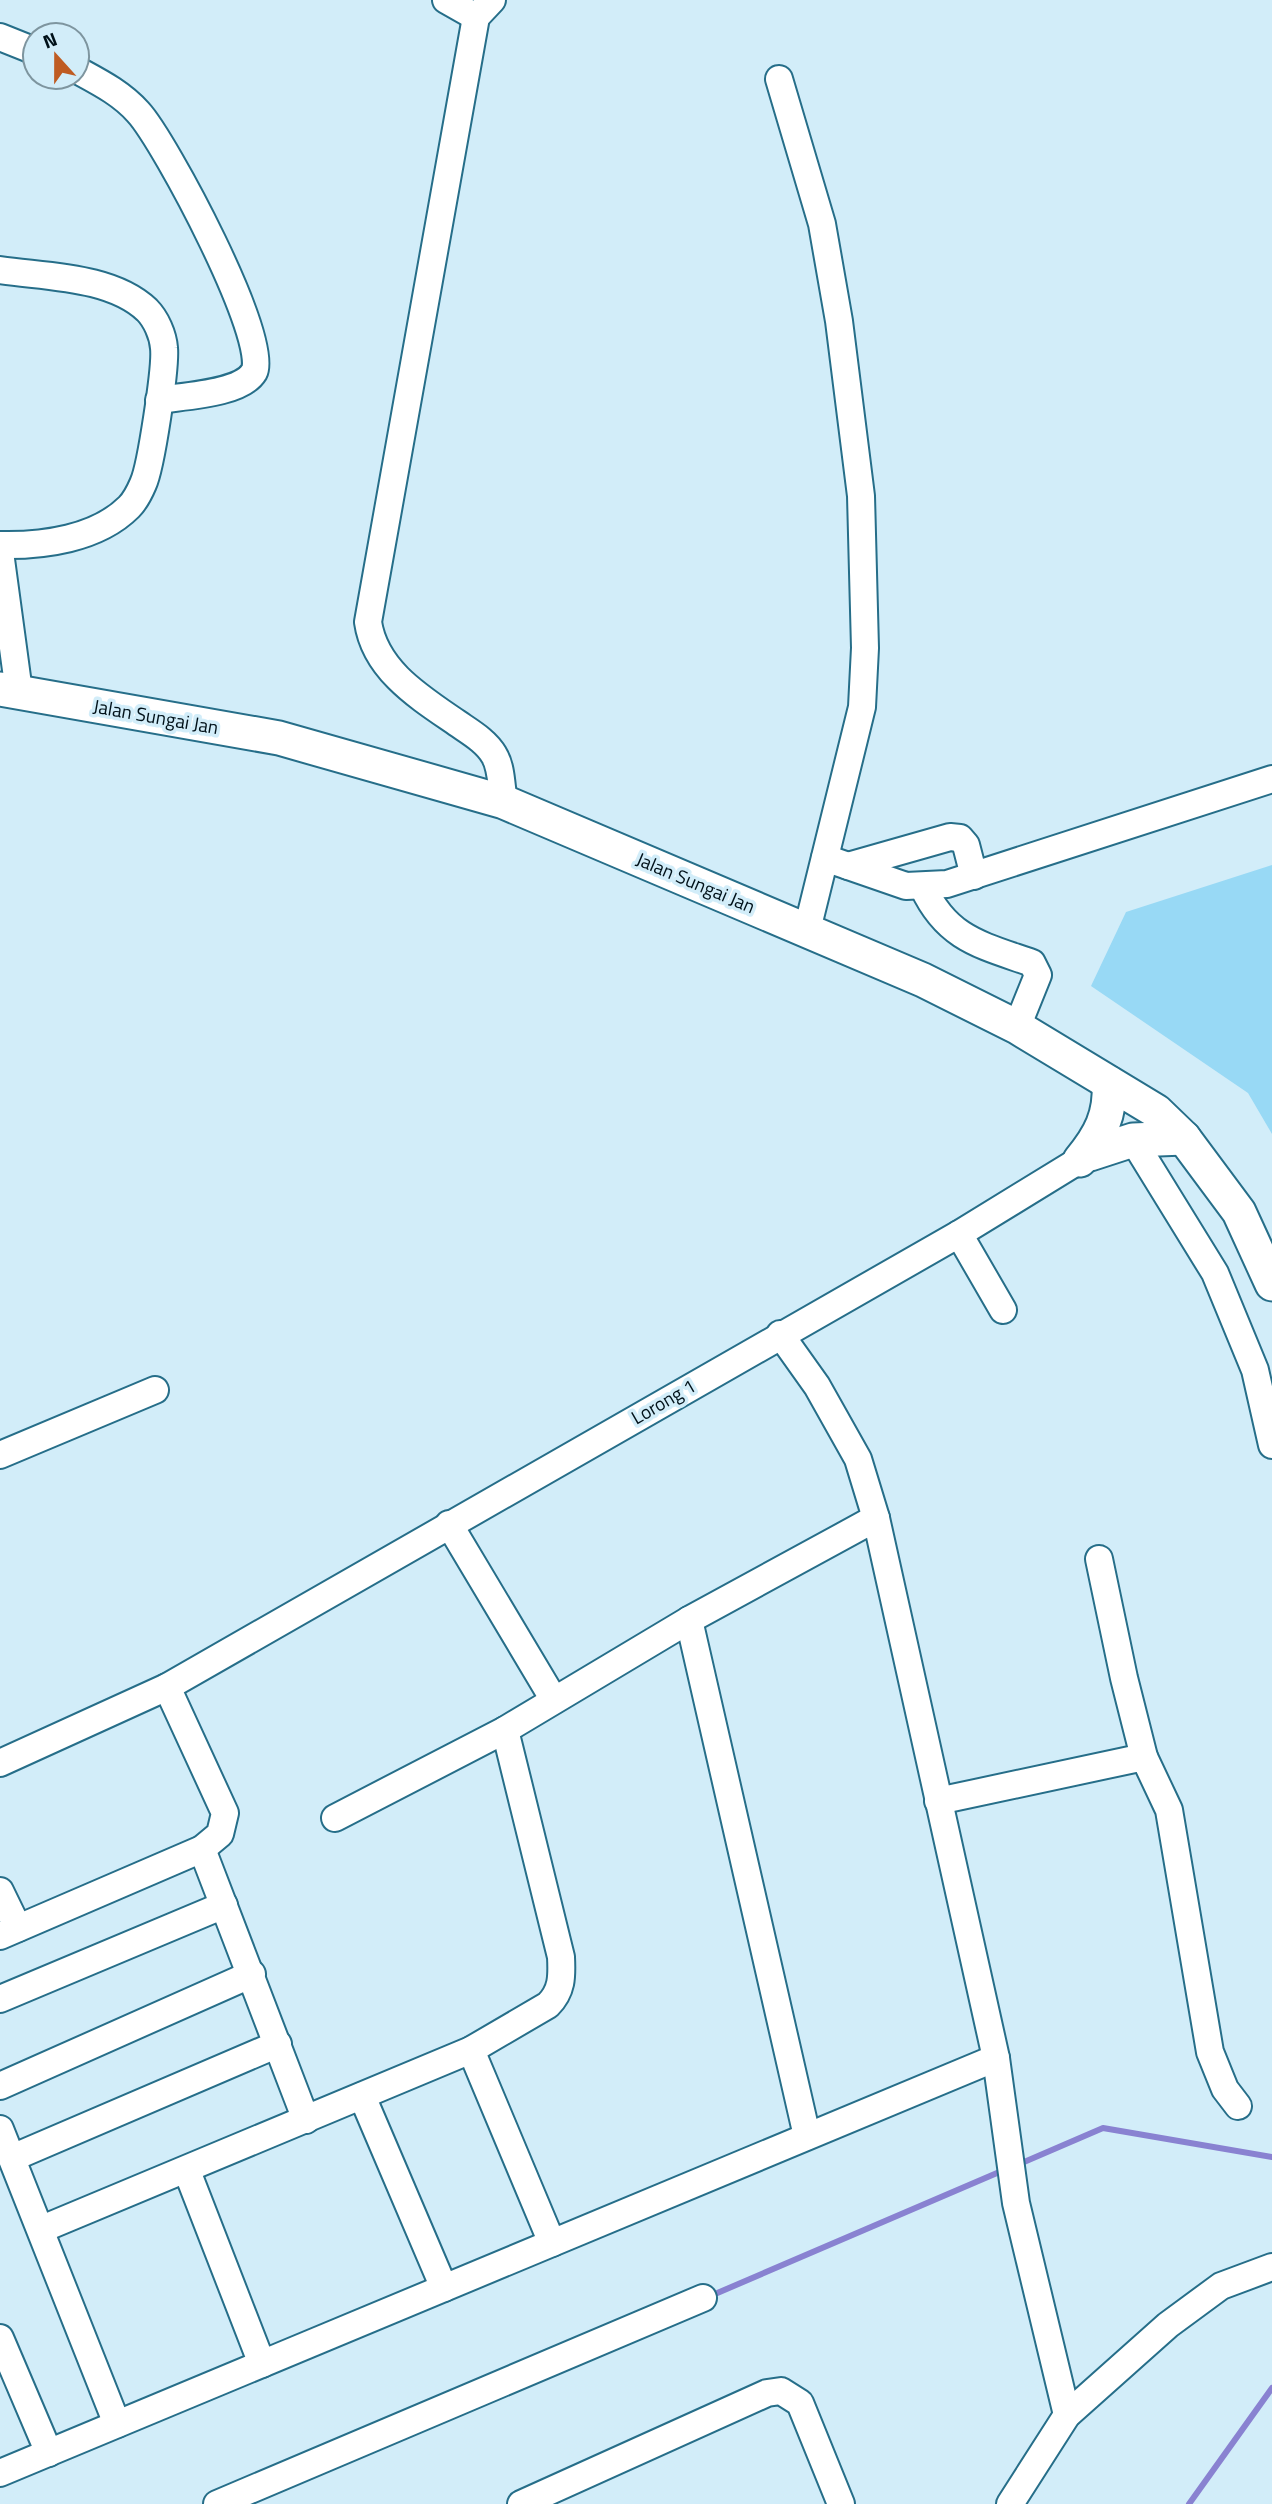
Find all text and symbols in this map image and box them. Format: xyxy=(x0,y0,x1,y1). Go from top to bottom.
north arrow xyxy=(21,21,91,91)
text: N xyxy=(38,24,61,56)
street label: Jalan Sungai Jan xyxy=(91,691,221,741)
street label: Jalan Sungai Jan xyxy=(632,844,760,920)
street label: Lorong 1 xyxy=(625,1371,701,1431)

